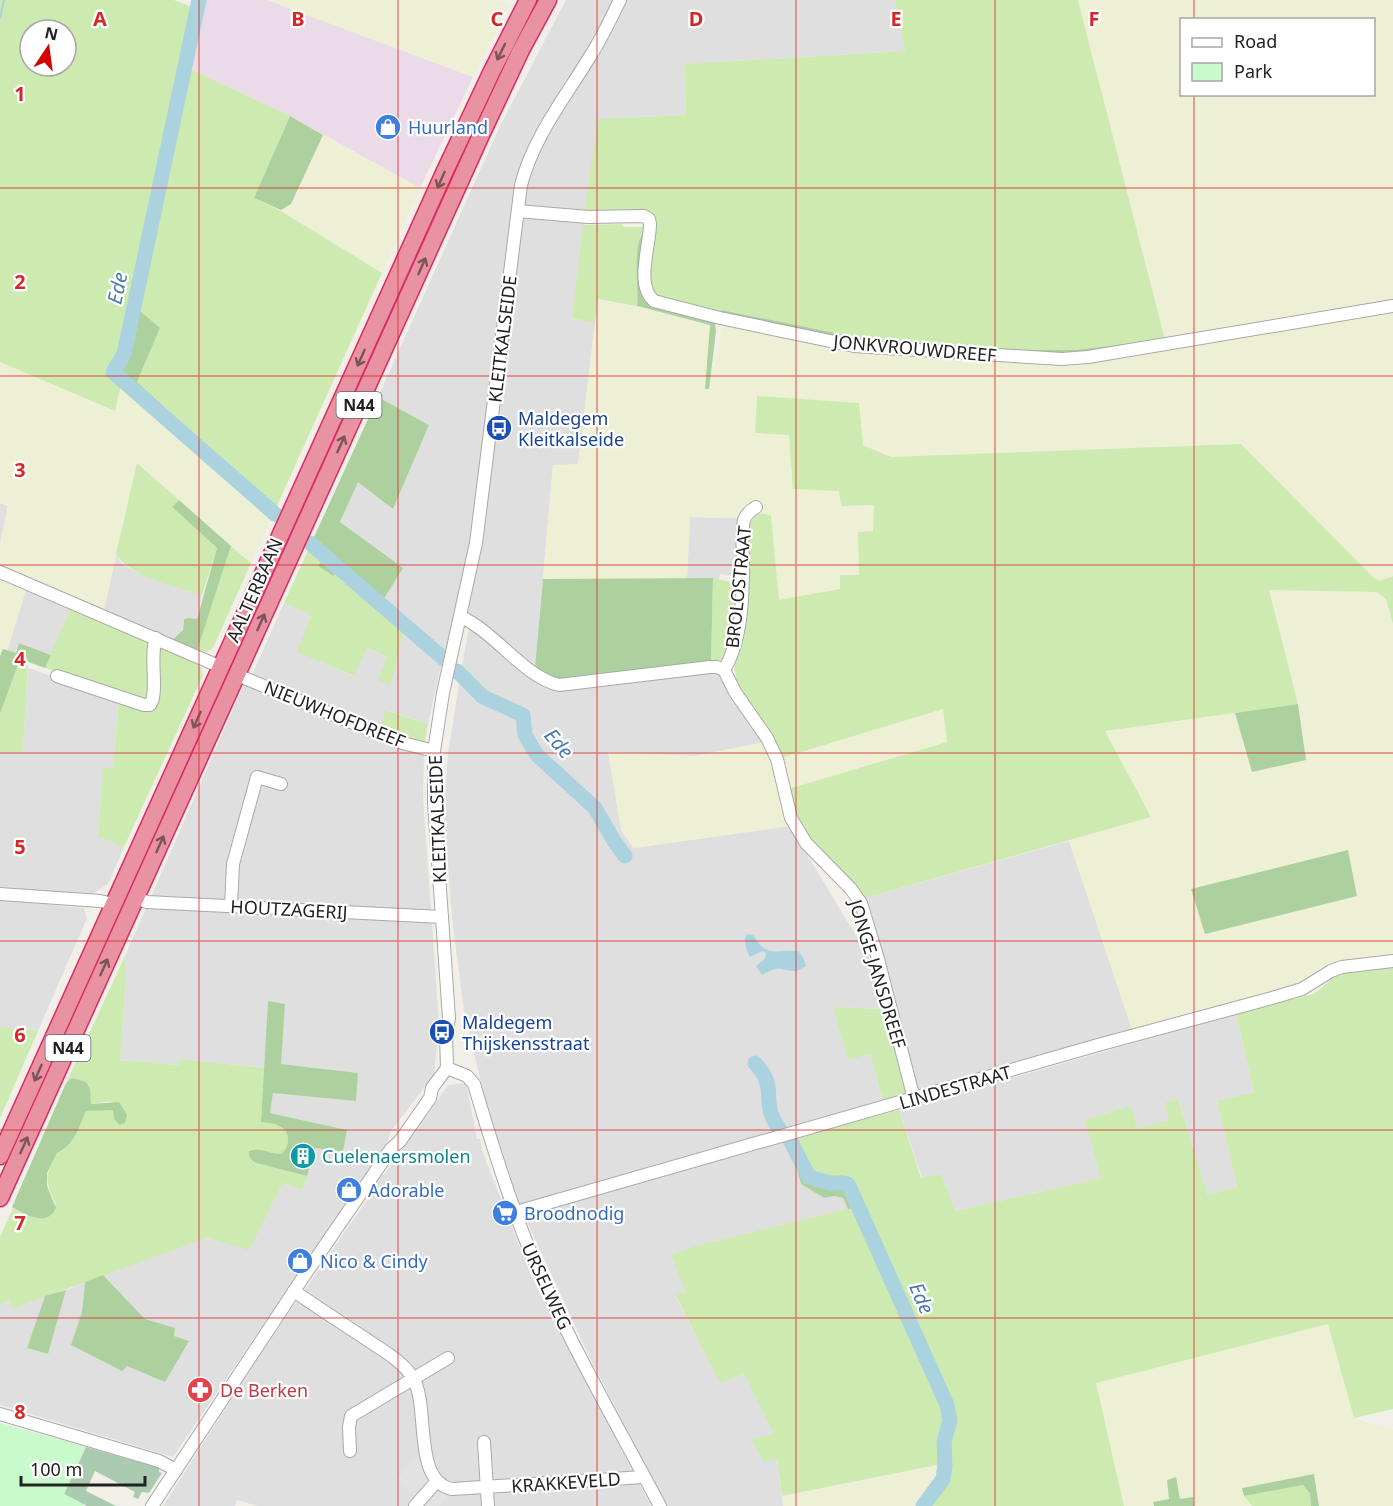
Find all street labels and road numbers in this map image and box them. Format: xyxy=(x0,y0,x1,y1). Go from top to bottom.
street label: KLEITKALSEIDE xyxy=(482,274,522,404)
street label: JONKVROUWDREEF xyxy=(831,329,997,367)
road number: N44 xyxy=(336,392,382,418)
street label: BROLOSTRAAT xyxy=(720,525,756,649)
street label: AALTERBAAN xyxy=(220,534,288,646)
street label: NIEUWHOFDREEF xyxy=(261,675,409,753)
street label: KLEITKALSEIDE xyxy=(423,755,451,883)
street label: HOUTZAGERIJ xyxy=(230,894,348,924)
street label: JONGE JANSDREEF xyxy=(843,895,912,1051)
road number: N44 xyxy=(46,1035,90,1061)
street label: LINDESTRAAT xyxy=(896,1060,1014,1114)
street label: URSELWEG xyxy=(516,1239,578,1333)
street label: KRAKKEVELD xyxy=(511,1466,621,1498)

